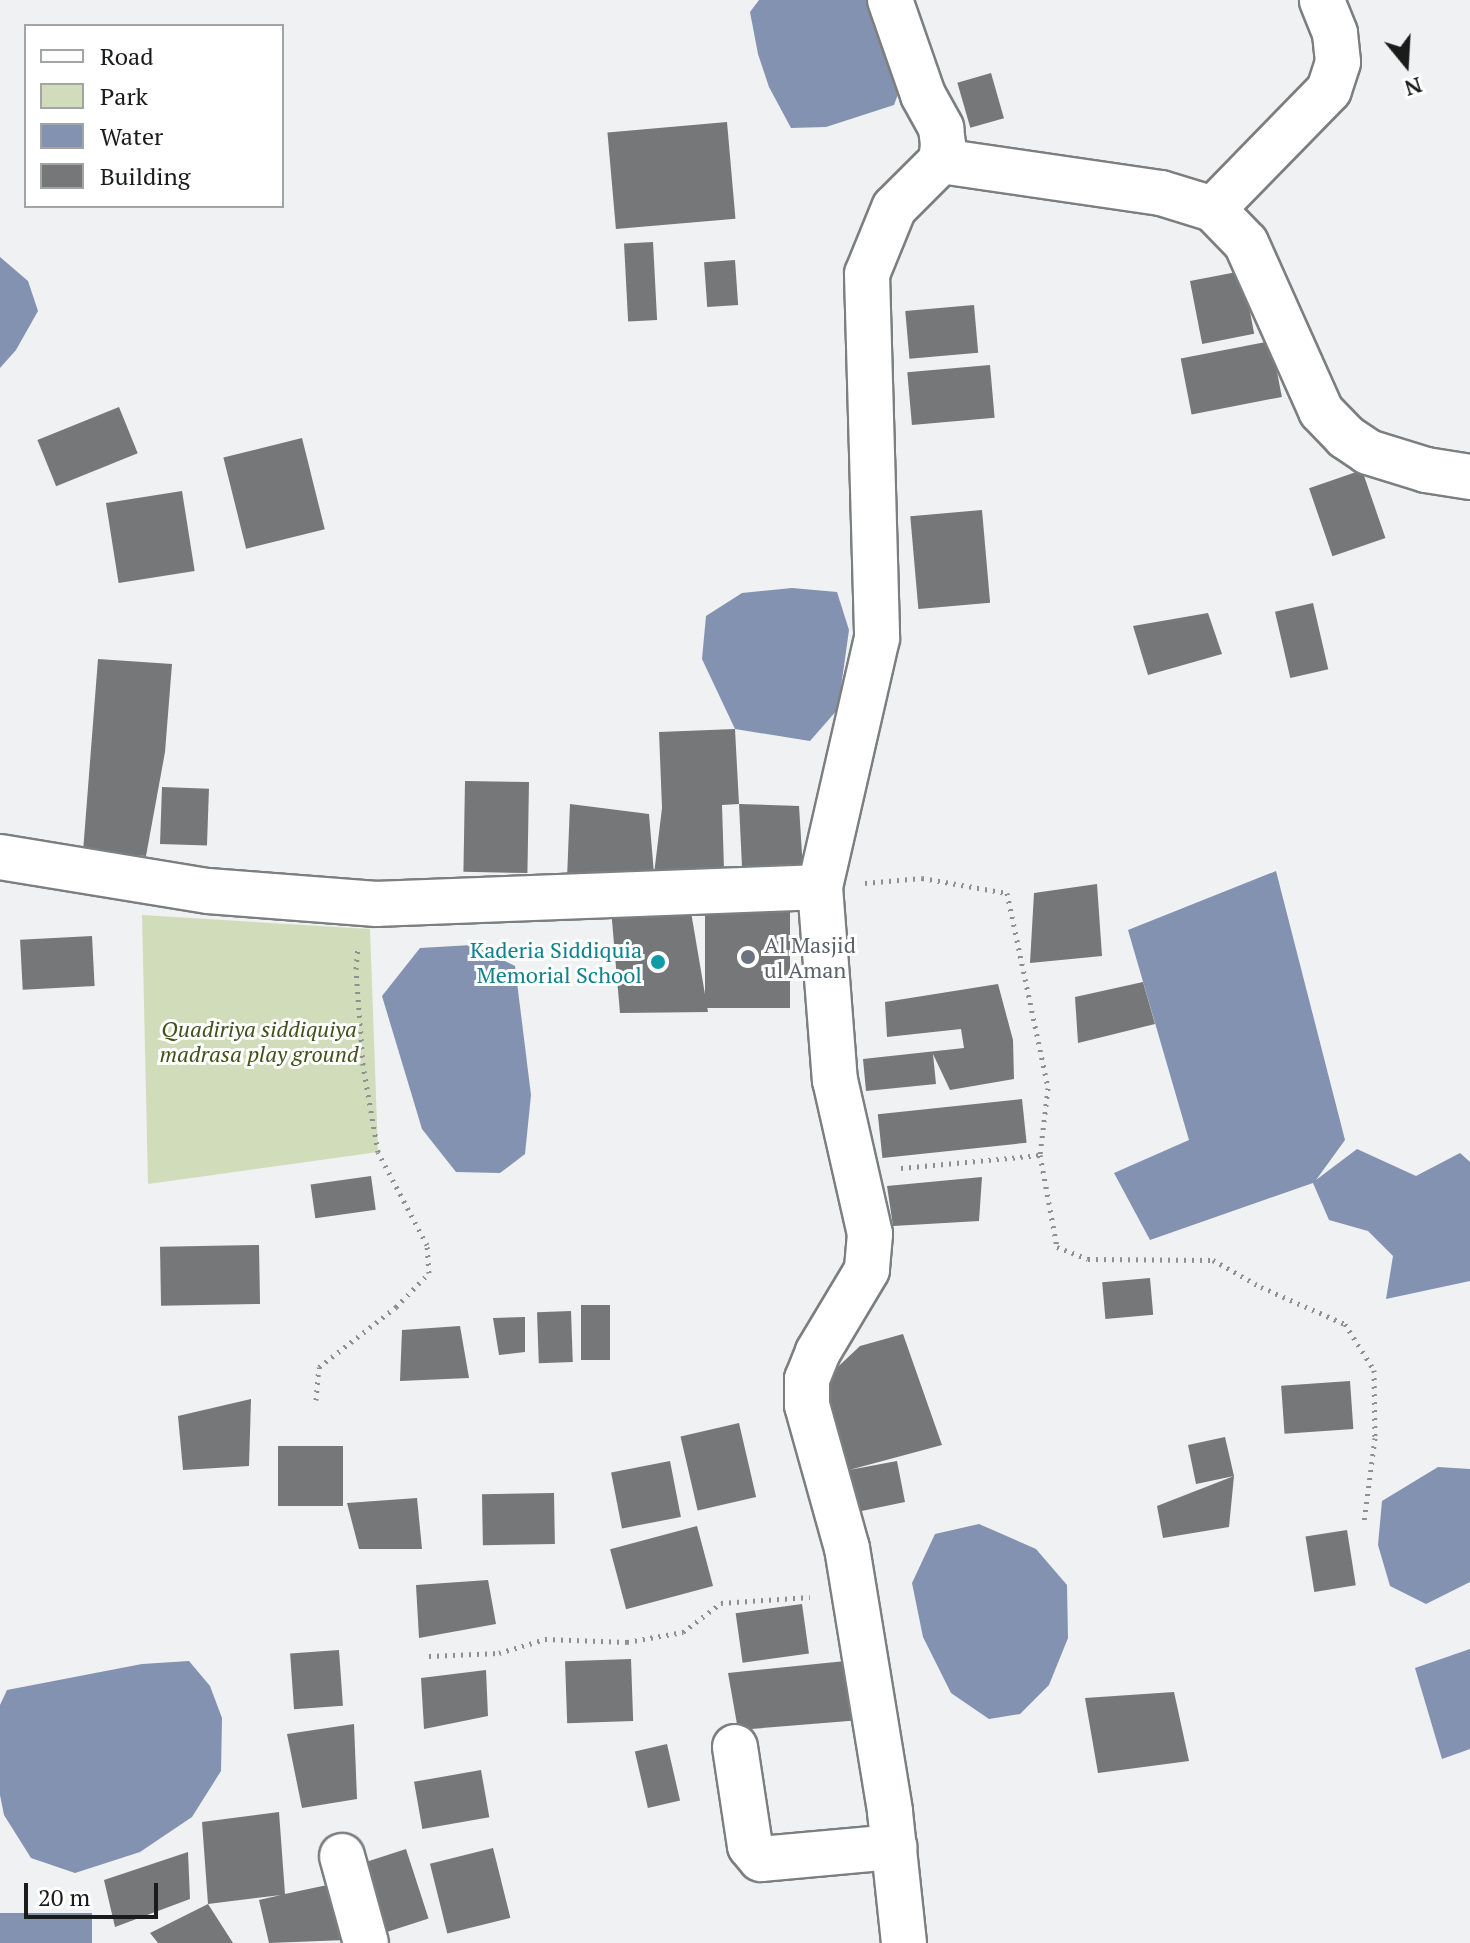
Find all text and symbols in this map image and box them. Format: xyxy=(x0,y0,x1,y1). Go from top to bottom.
legend xyxy=(24,24,284,208)
north arrow xyxy=(1366,24,1446,104)
text: Road xyxy=(100,40,154,72)
text: N xyxy=(1401,71,1426,104)
text: Park xyxy=(100,80,148,112)
text: Water xyxy=(100,120,163,152)
text: Building xyxy=(100,160,190,192)
place label: Al Masjid ul Aman xyxy=(764,931,856,982)
place label: Kaderia Siddiquia Memorial School xyxy=(470,936,642,988)
marker: Al Masjid ul Aman xyxy=(739,948,757,966)
marker: Kaderia Siddiquia Memorial School xyxy=(649,953,667,971)
park label: Quadiriya siddiquiya madrasa play ground xyxy=(159,1015,359,1066)
scale bar xyxy=(28,1867,162,1917)
text: 20 m xyxy=(38,1881,90,1913)

